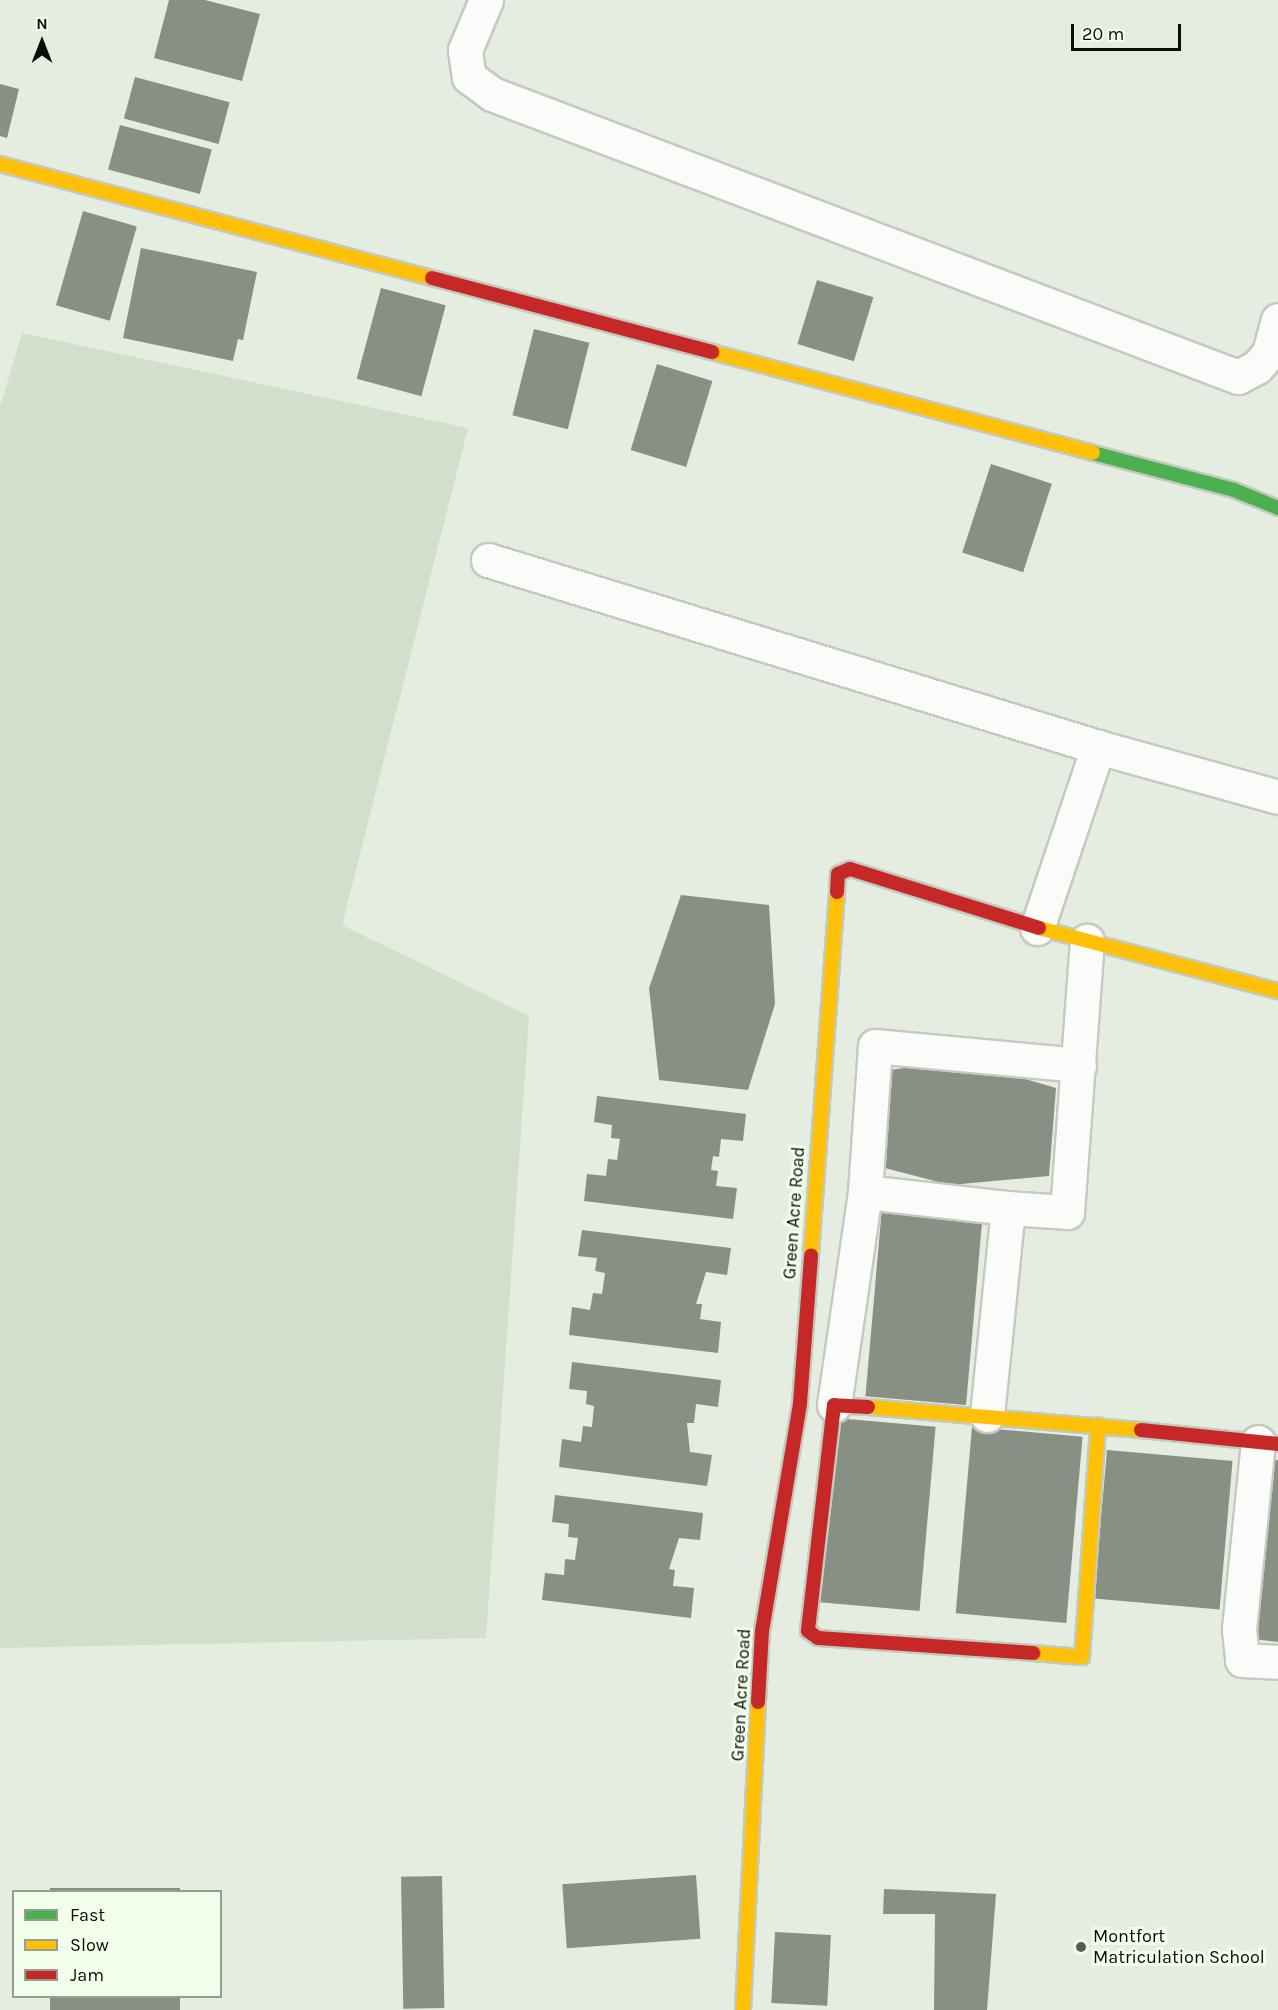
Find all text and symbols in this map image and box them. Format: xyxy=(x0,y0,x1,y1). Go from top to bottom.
north arrow xyxy=(12,12,72,72)
scale bar xyxy=(1074,12,1184,50)
text: N xyxy=(36,14,48,33)
text: 20 m xyxy=(1082,23,1124,45)
street label: Green Acre Road xyxy=(779,1146,809,1280)
street label: Green Acre Road xyxy=(727,1628,755,1762)
legend xyxy=(12,1890,222,1998)
text: Fast xyxy=(70,1904,105,1926)
place label: Montfort Matriculation School xyxy=(1093,1926,1265,1968)
text: Slow xyxy=(70,1934,109,1956)
marker: Montfort Matriculation School xyxy=(1074,1940,1088,1954)
text: Jam xyxy=(70,1964,104,1986)

